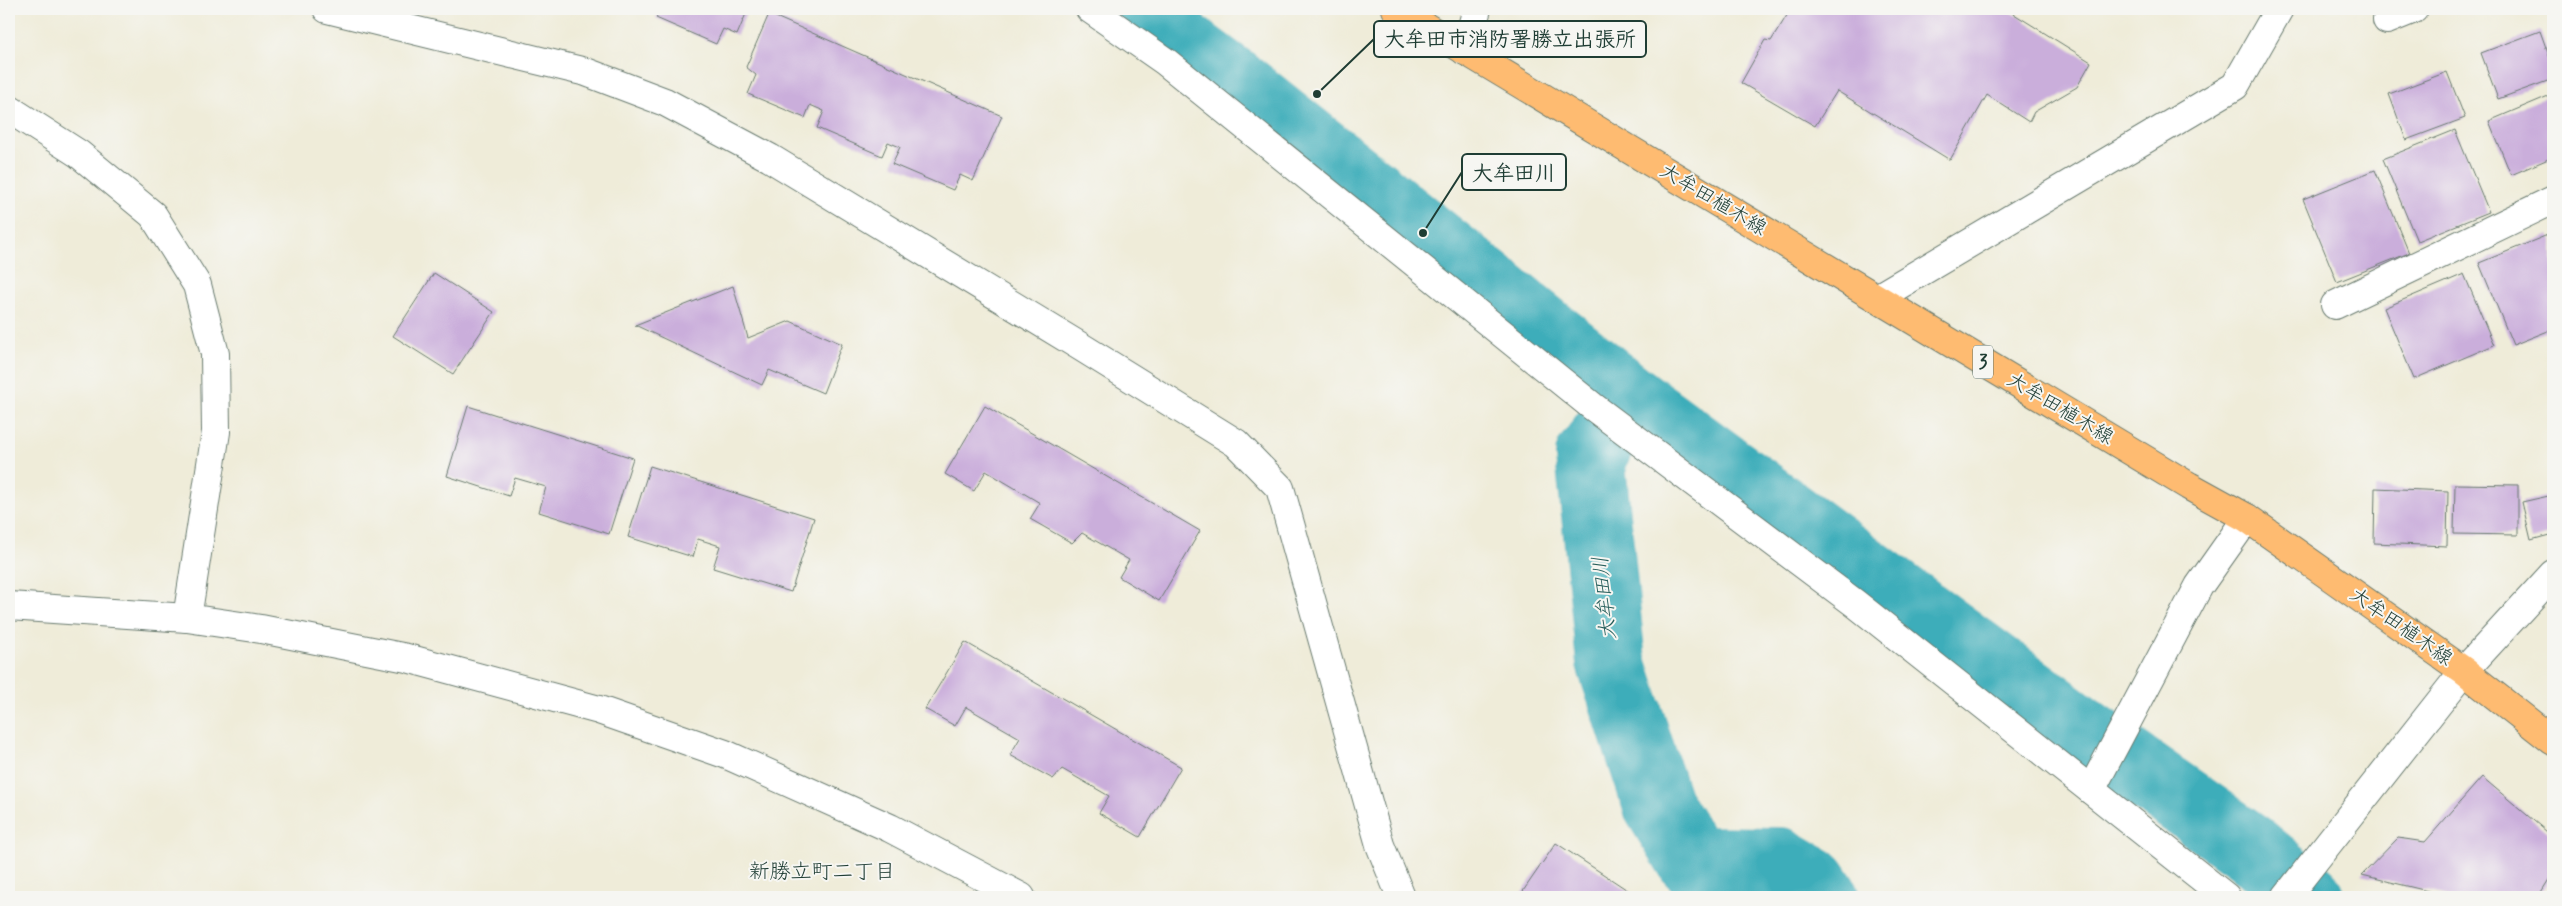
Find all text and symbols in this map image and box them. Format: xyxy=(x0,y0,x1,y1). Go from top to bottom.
callout: 大牟田市消防署勝立出張所 xyxy=(1374,21,1646,57)
text: 大牟田市消防署勝立出張所 xyxy=(1384,26,1636,54)
callout: 大牟田川 xyxy=(1462,154,1566,190)
street label: 大牟田植木線 xyxy=(1655,158,1771,242)
text: 大牟田川 xyxy=(1472,160,1556,188)
road number: 3 xyxy=(1973,346,1993,378)
street label: 大牟田植木線 xyxy=(2002,367,2118,451)
water label: 大牟田川 xyxy=(1587,555,1623,641)
street label: 大牟田植木線 xyxy=(2344,582,2458,672)
district label: 新勝立町二丁目 xyxy=(749,858,896,886)

